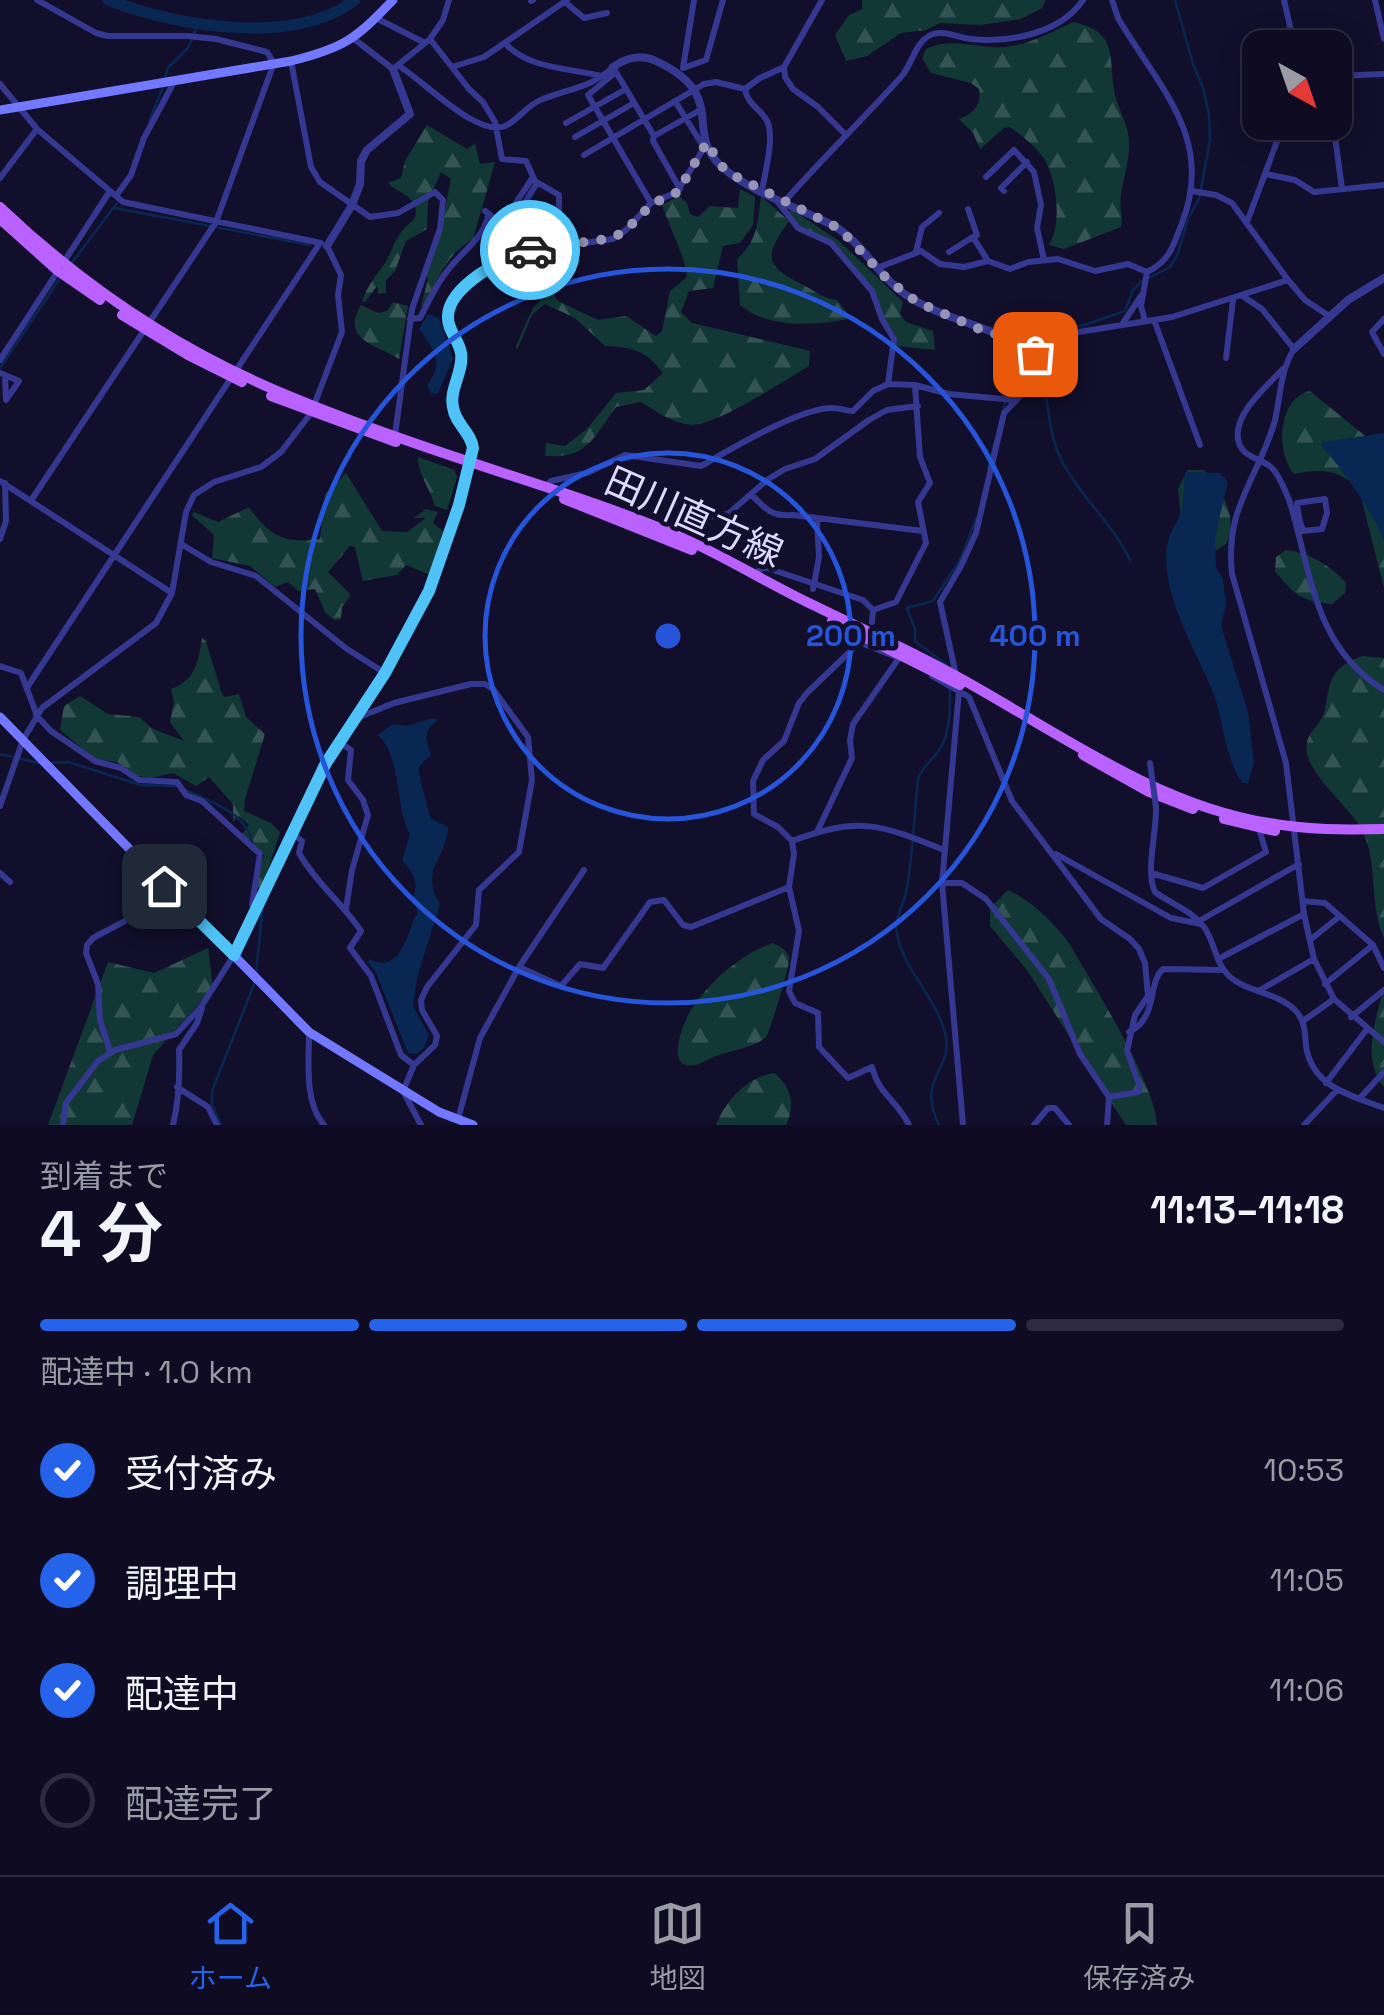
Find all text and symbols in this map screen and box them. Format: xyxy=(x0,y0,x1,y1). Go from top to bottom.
north arrow xyxy=(1242,30,1352,140)
map controls xyxy=(1242,30,1352,140)
courier xyxy=(480,200,580,300)
icon: car xyxy=(503,223,558,278)
pin xyxy=(993,312,1078,397)
icon: bag xyxy=(1008,327,1063,382)
street label: 田川直方線 xyxy=(597,456,791,578)
text: 200 m xyxy=(806,616,896,655)
text: 400 m xyxy=(989,616,1081,655)
centre of rings xyxy=(650,618,686,654)
pin xyxy=(122,844,207,929)
icon: home xyxy=(137,859,192,914)
text: 到着まで xyxy=(40,1156,168,1196)
text: 11:13–11:18 xyxy=(1150,1186,1344,1234)
text: 4 分 xyxy=(40,1192,163,1275)
text: 配達中 · 1.0 km xyxy=(40,1352,253,1392)
icon: check xyxy=(40,1443,95,1498)
text: 受付済み xyxy=(125,1450,277,1498)
text: 10:53 xyxy=(1264,1450,1344,1490)
icon: check xyxy=(40,1553,95,1608)
text: 調理中 xyxy=(125,1560,239,1608)
text: 11:05 xyxy=(1269,1560,1344,1600)
icon: check xyxy=(40,1663,95,1718)
text: 配達中 xyxy=(125,1670,239,1718)
text: 11:06 xyxy=(1269,1670,1344,1710)
text: 配達完了 xyxy=(125,1780,277,1828)
tab: ホーム xyxy=(189,1896,272,1996)
tab: 地図 xyxy=(650,1896,706,1996)
tab: 保存済み xyxy=(1083,1896,1195,1996)

